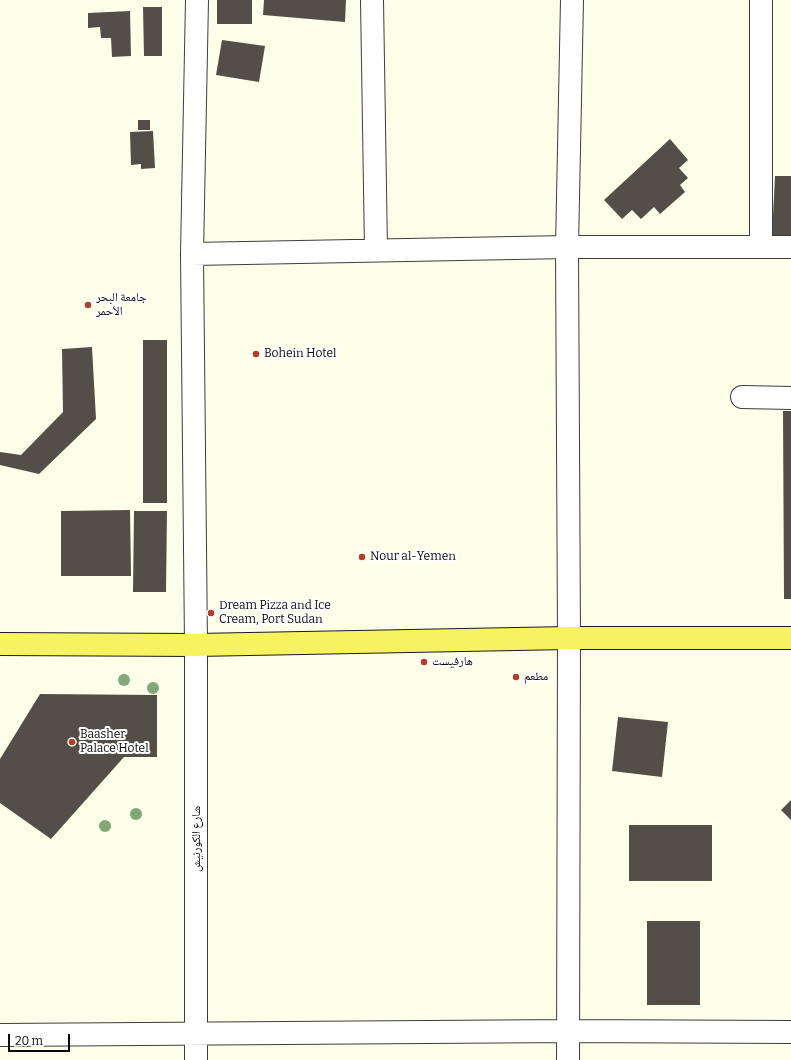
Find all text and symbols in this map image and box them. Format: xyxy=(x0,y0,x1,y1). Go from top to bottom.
place label: جامعة البحر الأحمر xyxy=(96,291,147,319)
marker: جامعة البحر الأحمر xyxy=(83,300,93,310)
place label: Bohein Hotel xyxy=(264,347,337,361)
marker: Bohein Hotel xyxy=(251,349,261,359)
place label: Nour al-Yemen xyxy=(370,550,456,564)
marker: Nour al-Yemen xyxy=(357,552,367,562)
place label: Dream Pizza and Ice Cream, Port Sudan xyxy=(219,599,331,627)
marker: Dream Pizza and Ice Cream, Port Sudan xyxy=(206,608,216,618)
place label: هارفيست xyxy=(432,655,473,669)
marker: هارفيست xyxy=(419,657,429,667)
place label: مطعم xyxy=(524,670,548,684)
marker: مطعم xyxy=(511,672,521,682)
place label: Baasher Palace Hotel xyxy=(80,728,149,756)
marker: Baasher Palace Hotel xyxy=(67,737,77,747)
street label: شارع الكورنيش xyxy=(190,806,204,872)
scale bar xyxy=(10,1026,72,1052)
text: 20 m xyxy=(15,1034,43,1048)

